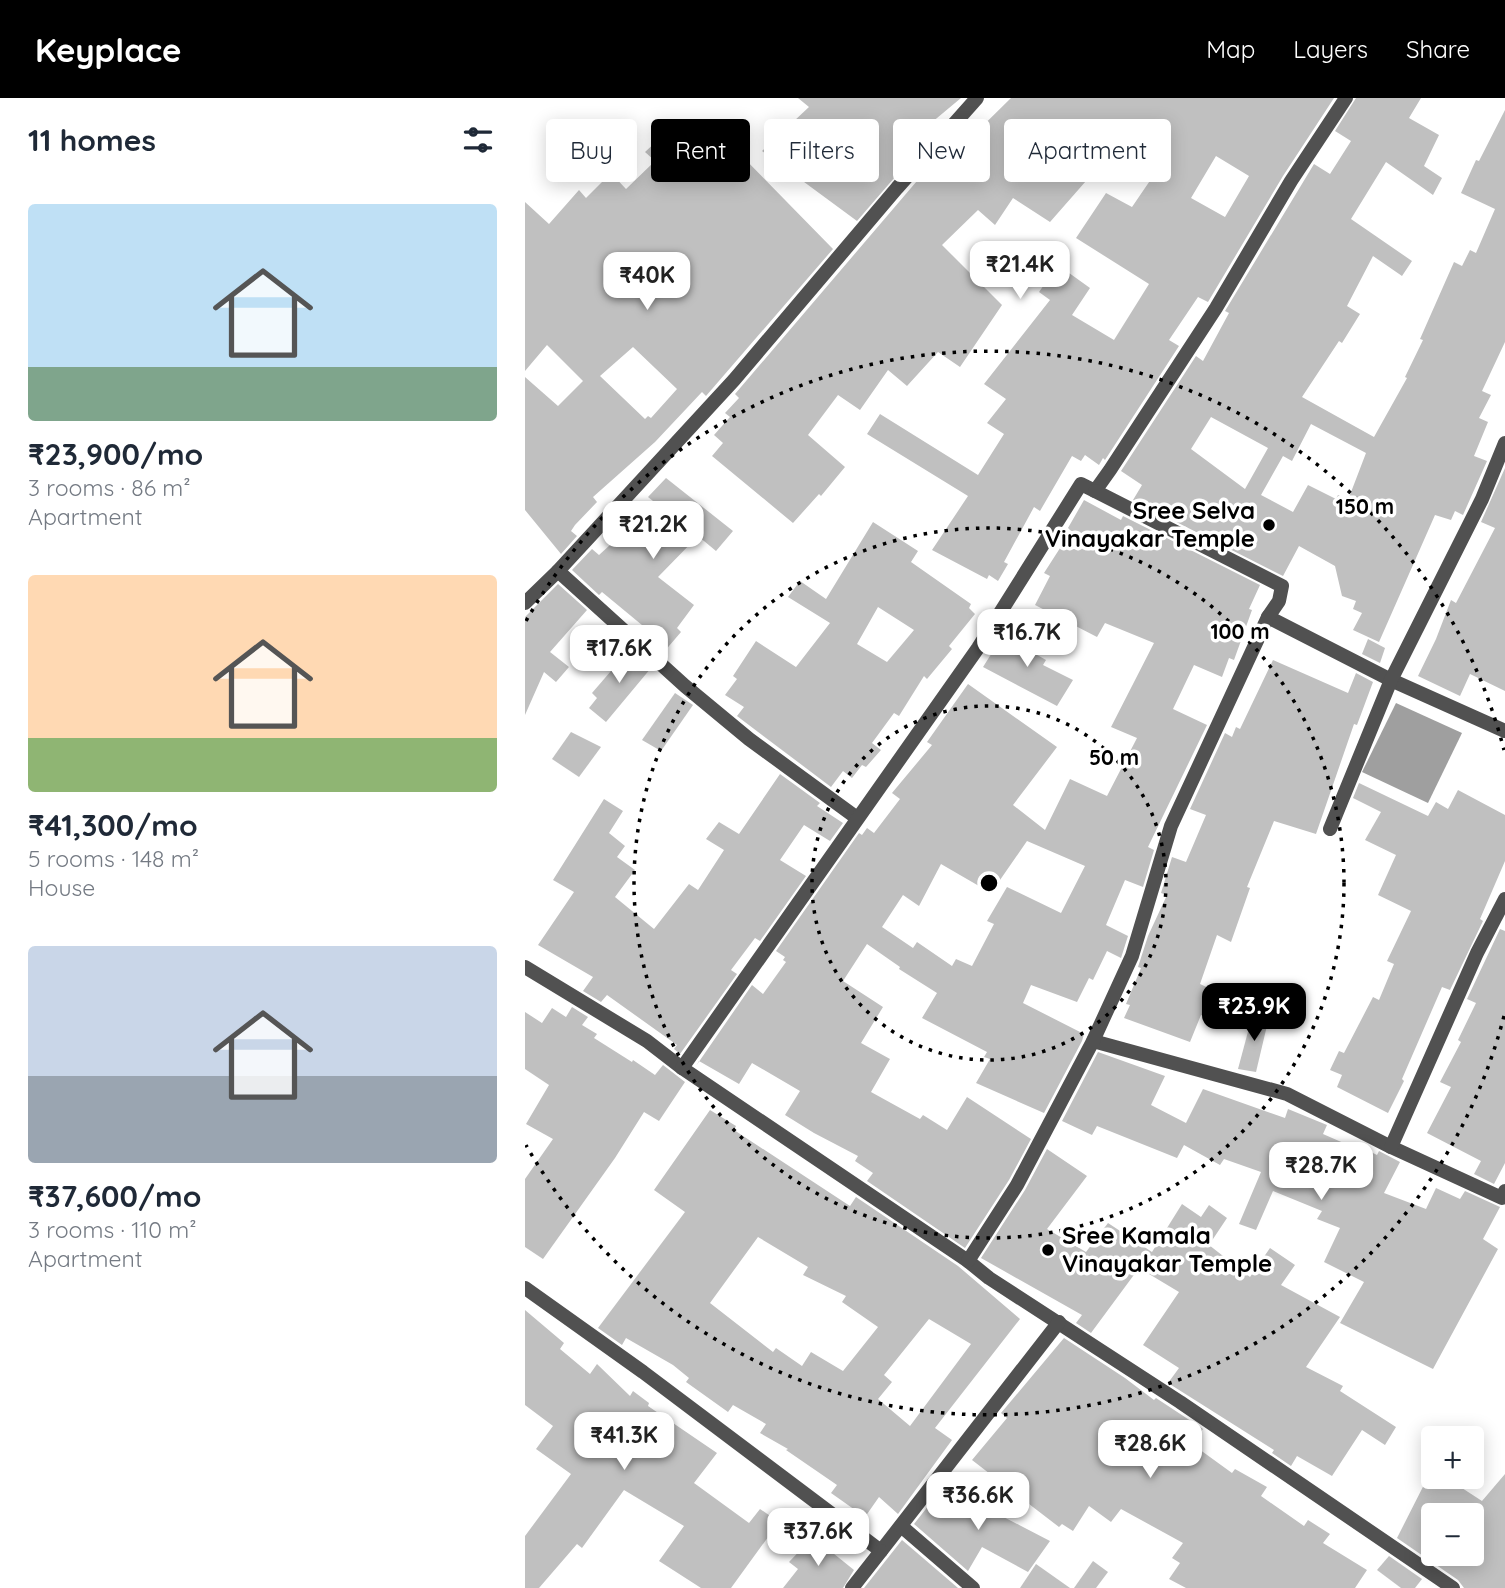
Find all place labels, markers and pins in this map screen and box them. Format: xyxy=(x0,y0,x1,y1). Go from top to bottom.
pin: ₹21.4K xyxy=(963,242,1077,301)
pin: ₹40K xyxy=(606,252,688,312)
place label: Sree Selva Vinayakar Temple xyxy=(1045,495,1255,553)
pin: ₹21.2K xyxy=(596,502,710,561)
marker: Sree Selva Vinayakar Temple xyxy=(1261,517,1277,533)
pin: ₹16.7K xyxy=(970,610,1084,669)
pin: ₹17.6K xyxy=(562,626,676,685)
centre of rings xyxy=(977,871,1001,895)
pin: ₹23.9K xyxy=(1197,984,1311,1043)
pin: ₹28.7K xyxy=(1264,1142,1378,1202)
place label: Sree Kamala Vinayakar Temple xyxy=(1062,1220,1272,1278)
marker: Sree Kamala Vinayakar Temple xyxy=(1040,1242,1056,1258)
pin: ₹41.3K xyxy=(567,1412,681,1472)
pin: ₹28.6K xyxy=(1093,1420,1207,1480)
pin: ₹36.6K xyxy=(921,1472,1035,1532)
pin: ₹37.6K xyxy=(761,1508,875,1568)

